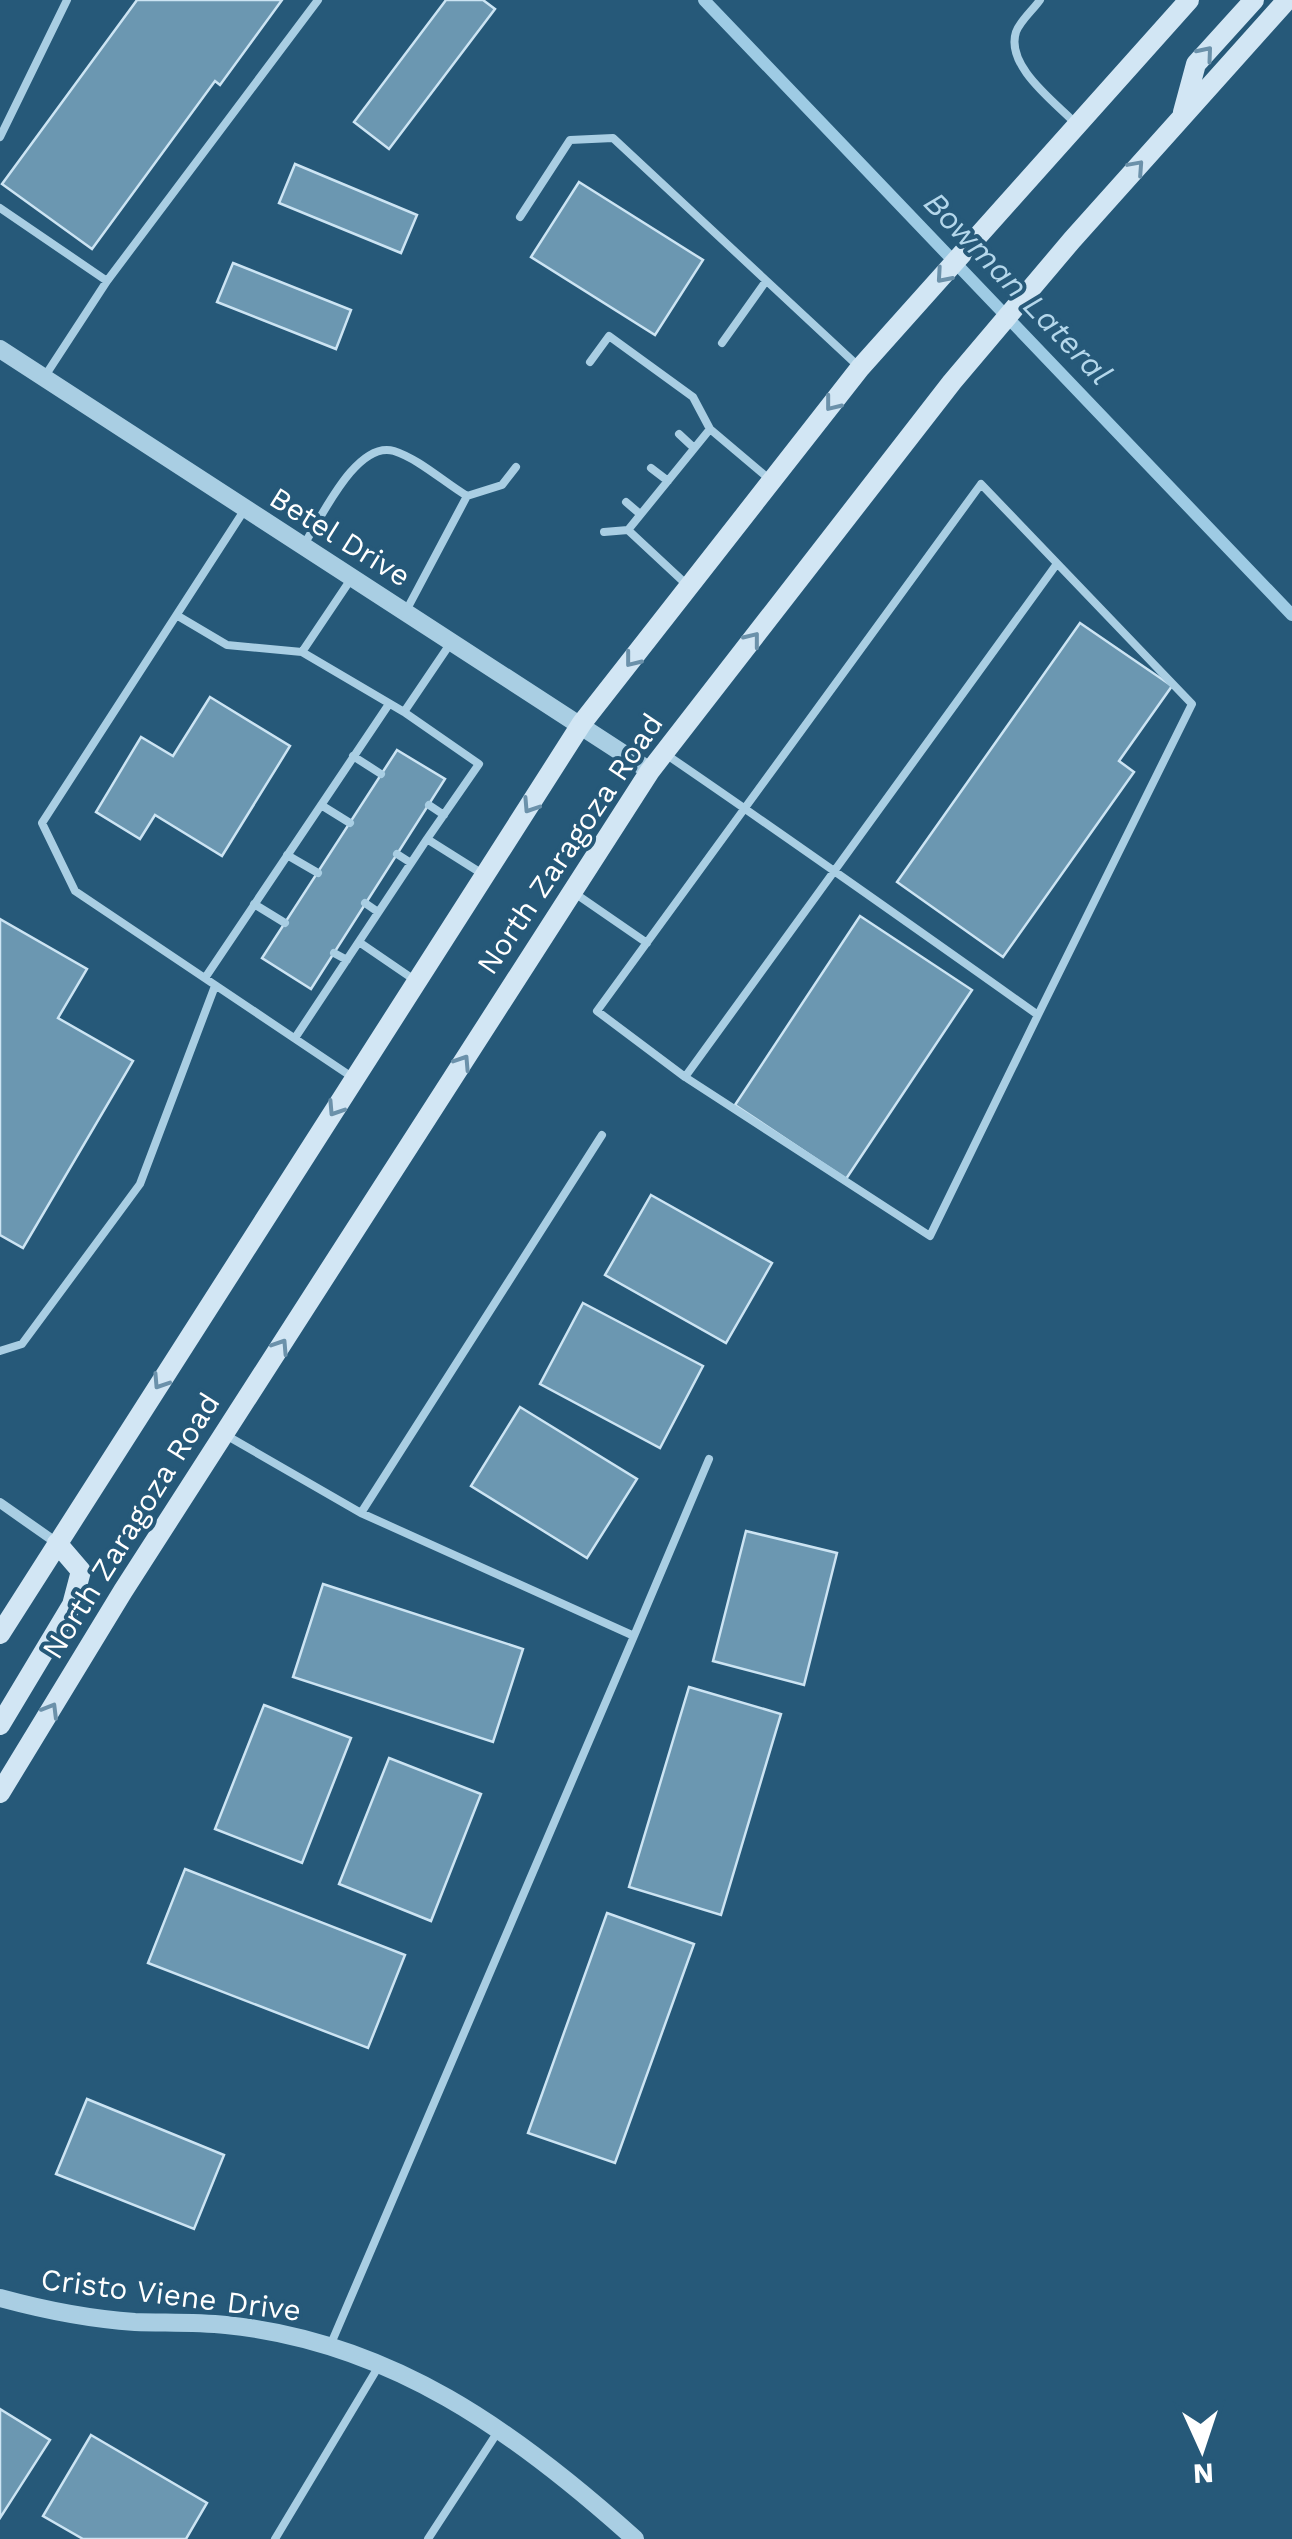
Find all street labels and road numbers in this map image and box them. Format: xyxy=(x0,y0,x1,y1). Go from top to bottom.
street label: Betel Drive xyxy=(263,480,417,594)
street label: North Zaragoza Road xyxy=(469,707,670,981)
street label: North Zaragoza Road xyxy=(34,1386,227,1665)
street label: Cristo Viene Drive xyxy=(39,2261,303,2328)

